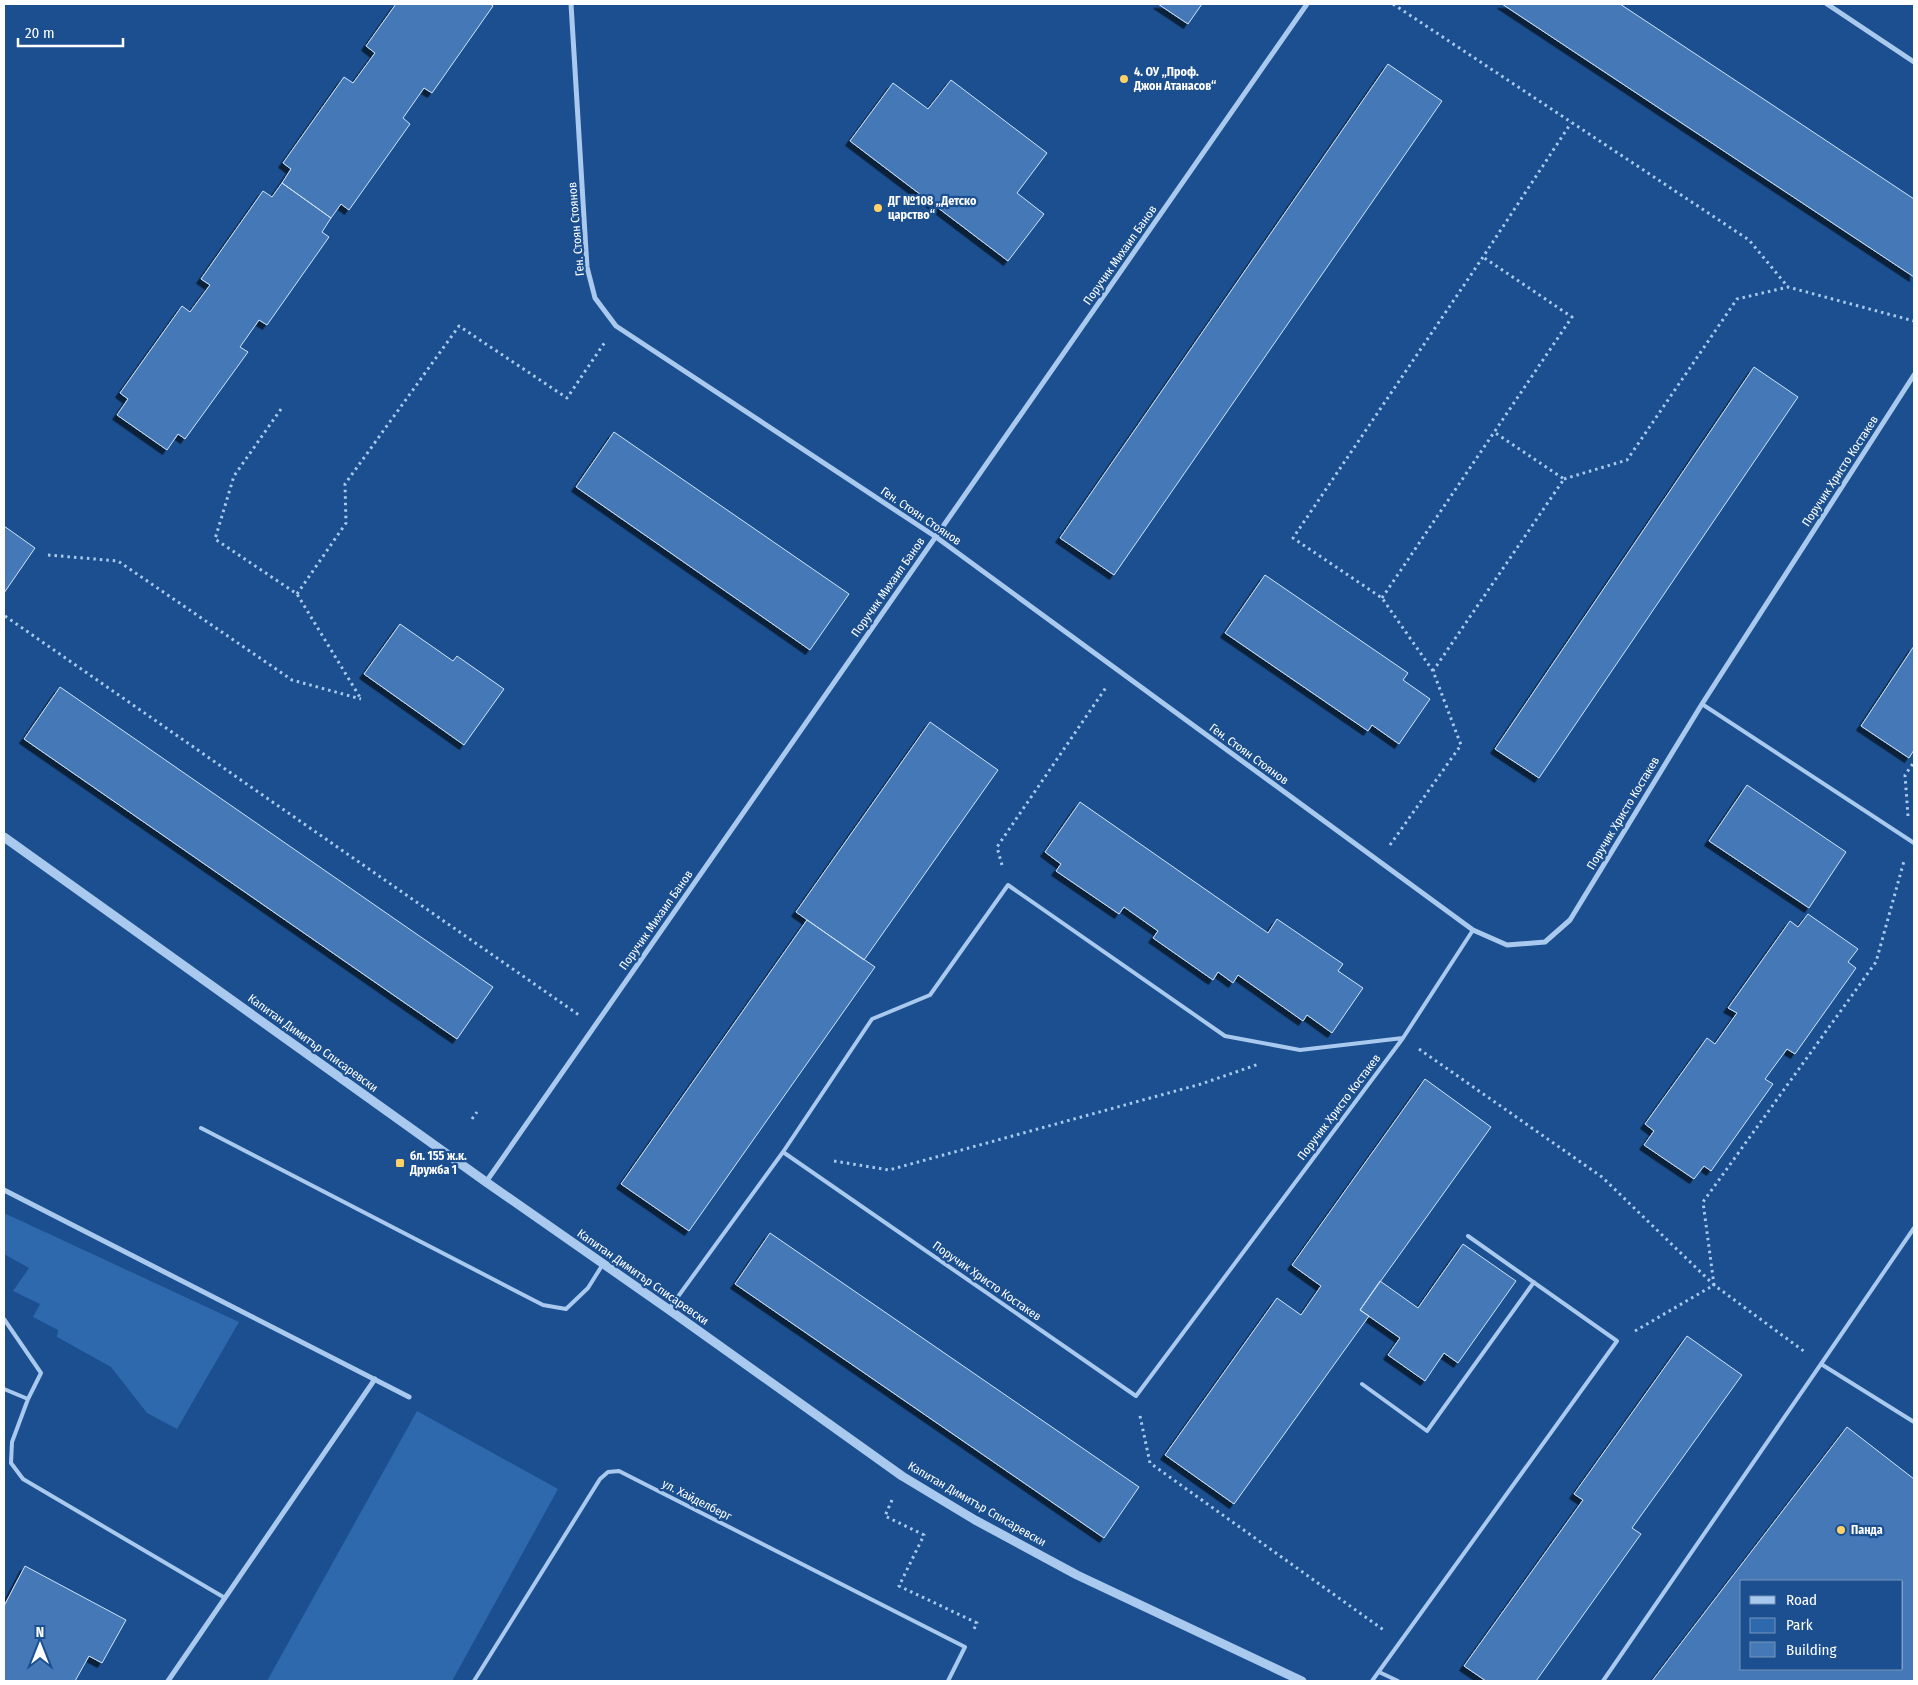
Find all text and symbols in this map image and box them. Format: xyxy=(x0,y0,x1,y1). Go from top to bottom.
scale bar xyxy=(18,15,122,47)
text: 20 m xyxy=(25,24,55,42)
place label: 4. ОУ „Проф. Джон Атанасов“ xyxy=(1133,65,1216,93)
marker: 4. ОУ „Проф. Джон Атанасов“ xyxy=(1118,73,1130,85)
street label: Ген. Стоян Стоянов xyxy=(565,181,587,277)
place label: ДГ №108 „Детско царство“ xyxy=(887,194,977,222)
marker: ДГ №108 „Детско царство“ xyxy=(872,202,884,214)
street label: Поручик Михаил Банов xyxy=(1080,203,1160,307)
street label: Поручик Христо Костакев xyxy=(1799,413,1881,529)
street label: Ген. Стоян Стоянов xyxy=(878,484,964,548)
street label: Поручик Михаил Банов xyxy=(848,535,928,639)
street label: Ген. Стоян Стоянов xyxy=(1207,721,1291,787)
street label: Поручик Христо Костакев xyxy=(1584,754,1662,872)
street label: Поручик Михаил Банов xyxy=(616,868,696,972)
street label: Капитан Димитър Списаревски xyxy=(245,991,381,1095)
street label: Поручик Христо Костакев xyxy=(1295,1051,1383,1163)
place label: бл. 155 ж.к. Дружба 1 xyxy=(409,1149,467,1177)
marker: бл. 155 ж.к. Дружба 1 xyxy=(394,1157,406,1169)
street label: Капитан Димитър Списаревски xyxy=(575,1226,711,1328)
street label: Поручик Христо Костакев xyxy=(930,1238,1044,1324)
street label: Капитан Димитър Списаревски xyxy=(905,1459,1049,1549)
street label: ул. Хайделберг xyxy=(660,1477,734,1524)
place label: Панда xyxy=(1851,1523,1883,1537)
marker: Панда xyxy=(1835,1524,1847,1536)
legend xyxy=(1740,1580,1903,1670)
text: Road xyxy=(1786,1591,1817,1609)
text: Park xyxy=(1786,1616,1813,1634)
north arrow xyxy=(15,1620,65,1670)
text: N xyxy=(36,1624,44,1641)
text: Building xyxy=(1786,1641,1837,1659)

